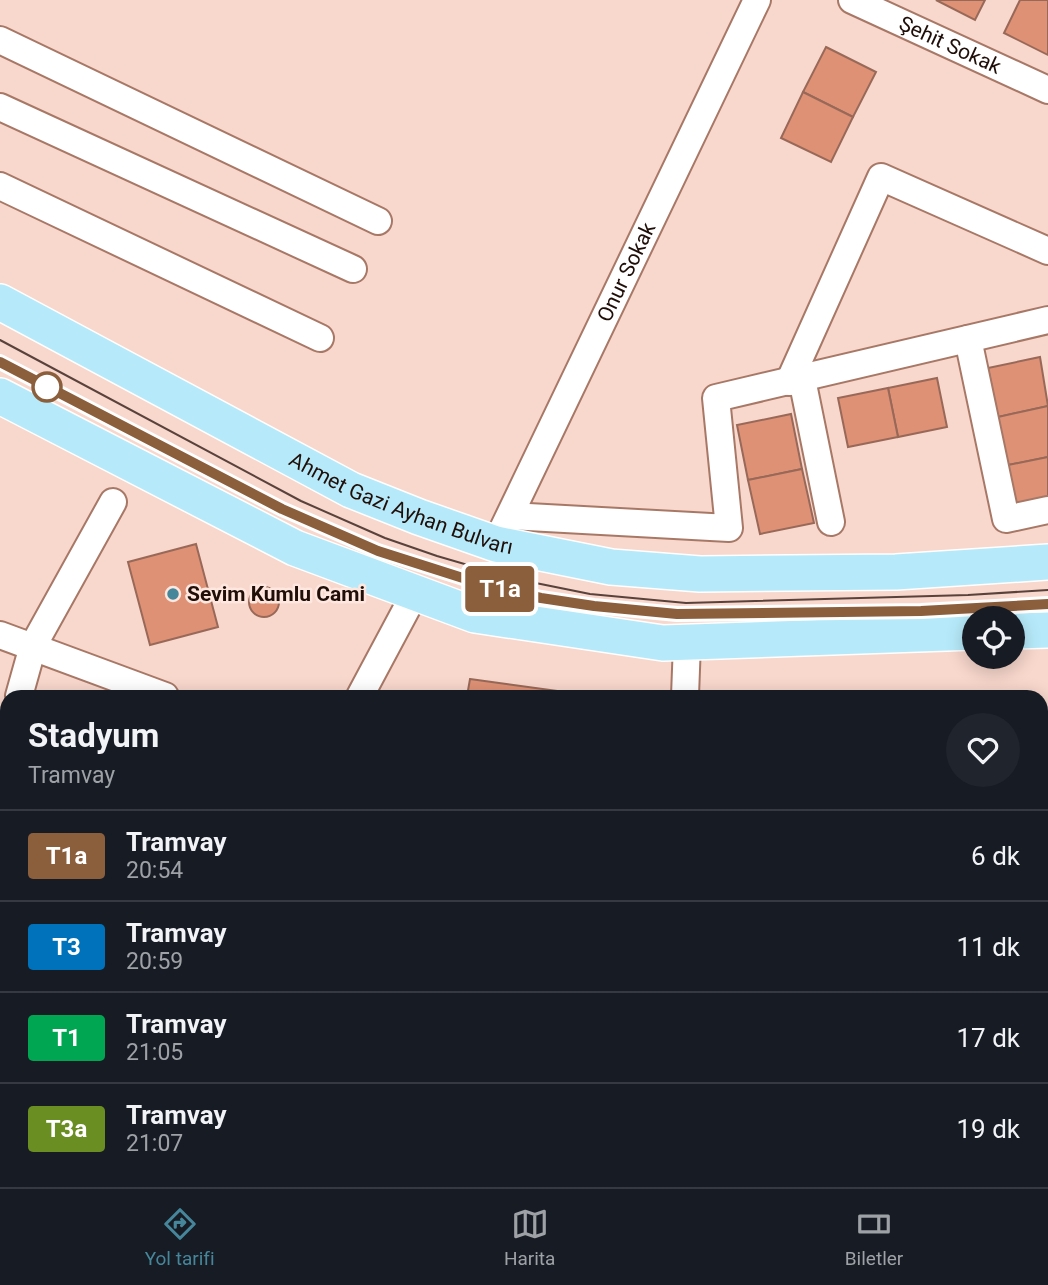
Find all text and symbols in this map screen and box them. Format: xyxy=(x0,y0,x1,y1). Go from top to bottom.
street label: Şehit Sokak xyxy=(895,11,1005,79)
street label: Onur Sokak xyxy=(592,218,661,326)
unlabelled marker xyxy=(32,372,62,402)
street label: Ahmet Gazi Ayhan Bulvarı xyxy=(285,447,515,559)
line badge: T1a xyxy=(460,566,540,612)
text: T1a xyxy=(479,575,521,603)
place label: Sevim Kumlu Cami xyxy=(187,582,365,606)
marker: Sevim Kumlu Cami xyxy=(165,586,181,602)
map controls xyxy=(962,606,1025,669)
button: locate xyxy=(962,606,1025,669)
button: heart xyxy=(946,713,1020,787)
text: Stadyum xyxy=(28,716,159,755)
text: Tramvay xyxy=(28,762,115,789)
text: Tramvay xyxy=(126,827,227,857)
text: 6 dk xyxy=(971,841,1020,871)
text: T1a xyxy=(46,842,87,870)
text: 20:54 xyxy=(126,857,183,884)
text: Tramvay xyxy=(126,918,227,948)
text: 11 dk xyxy=(956,932,1020,962)
text: T3 xyxy=(52,933,81,961)
text: 20:59 xyxy=(126,948,183,975)
text: Tramvay xyxy=(126,1009,227,1039)
text: 17 dk xyxy=(956,1023,1020,1053)
text: T1 xyxy=(52,1024,81,1052)
text: 21:05 xyxy=(126,1039,183,1066)
text: Tramvay xyxy=(126,1100,227,1130)
text: 19 dk xyxy=(956,1114,1020,1144)
text: T3a xyxy=(46,1115,87,1143)
text: 21:07 xyxy=(126,1130,183,1157)
tab: Yol tarifi xyxy=(145,1205,215,1270)
tab: Harita xyxy=(504,1205,555,1270)
tab: Biletler xyxy=(845,1205,903,1270)

